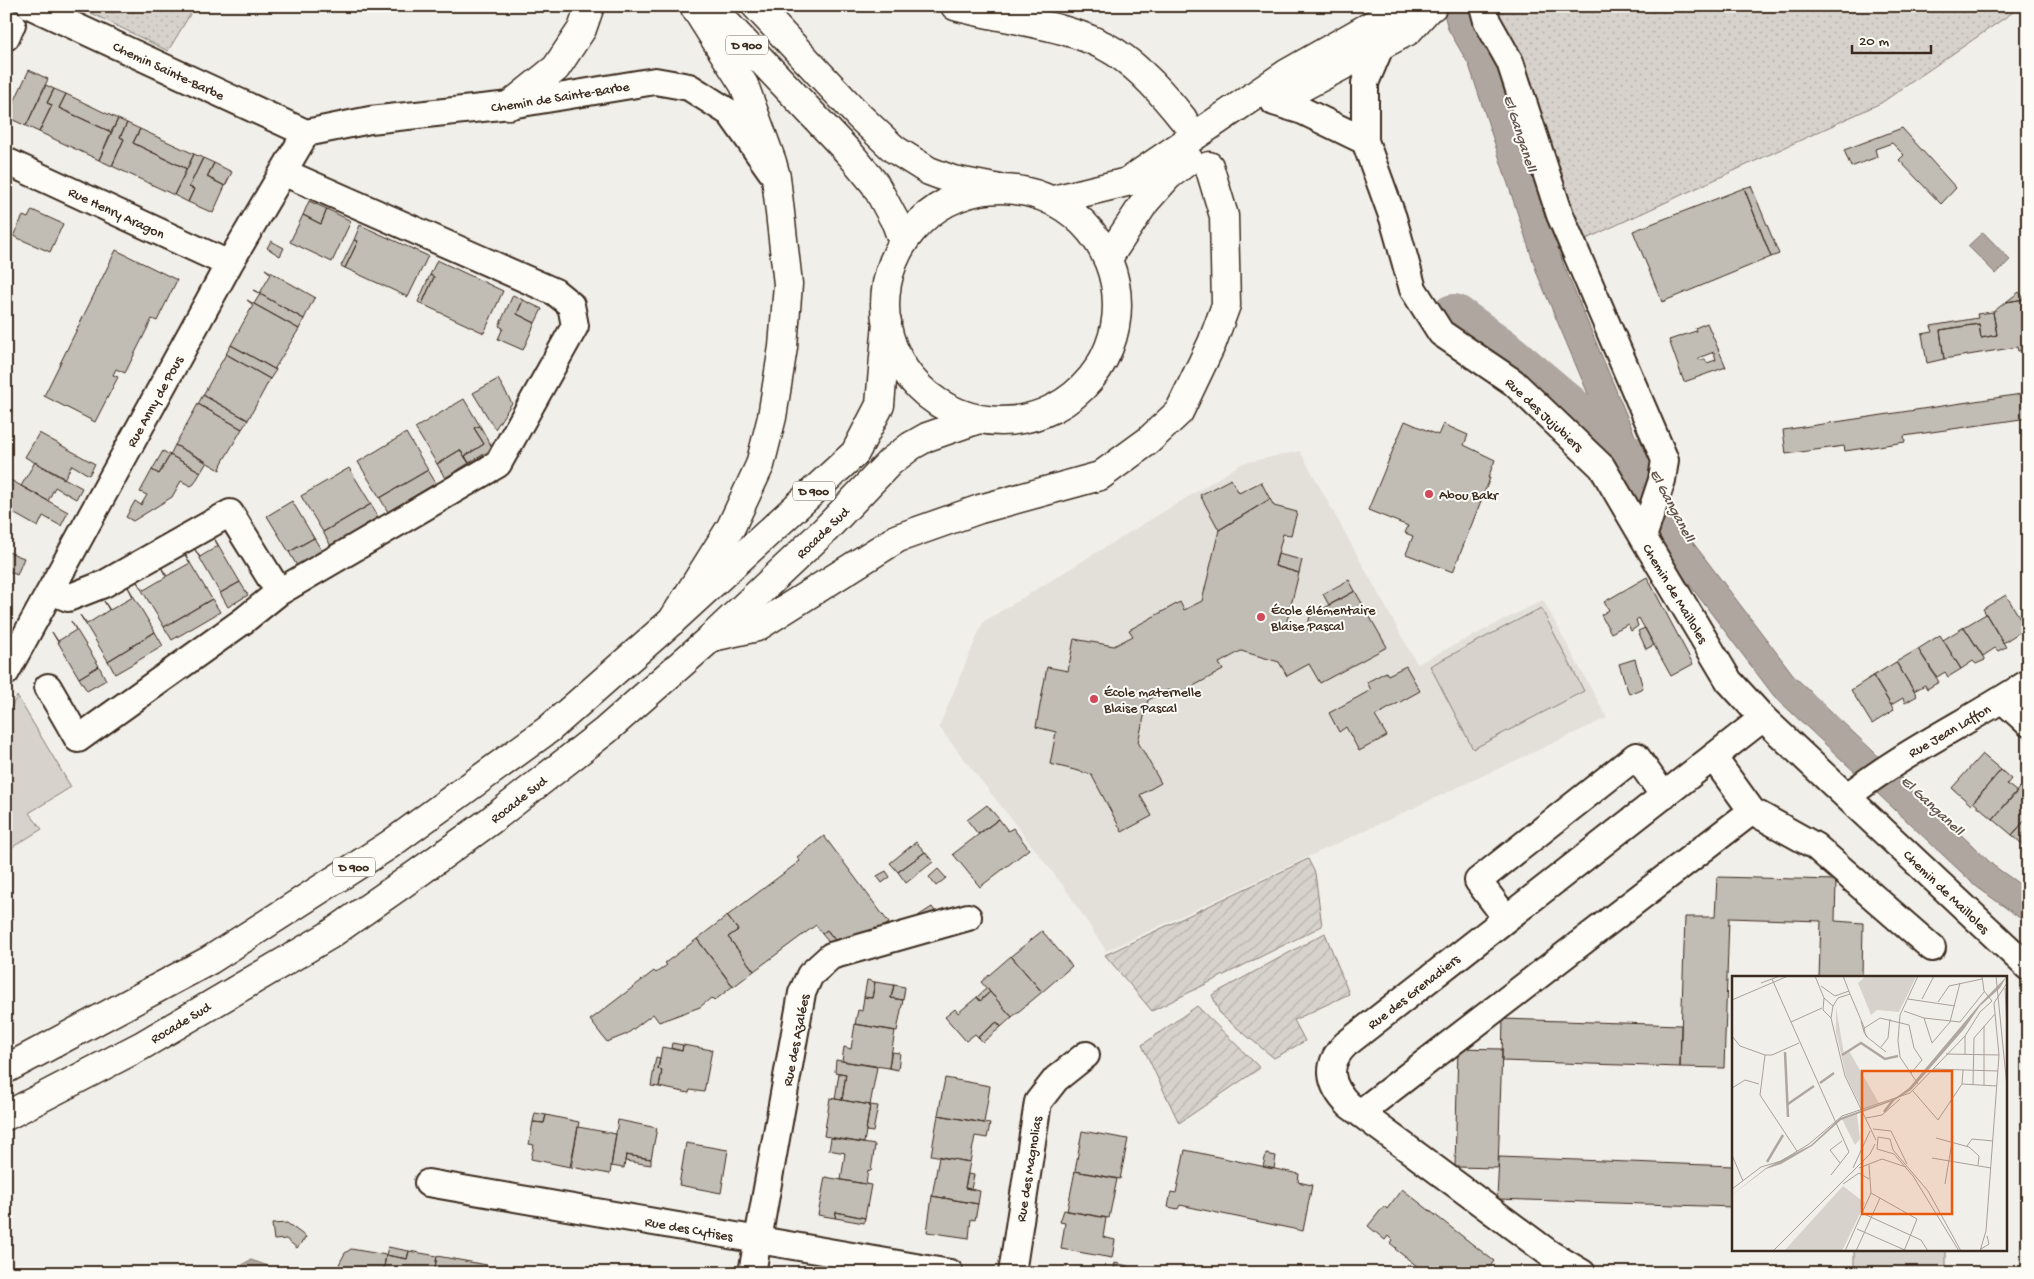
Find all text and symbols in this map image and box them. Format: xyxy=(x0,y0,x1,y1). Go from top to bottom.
scale bar xyxy=(1852,22,1930,54)
text: 20 m xyxy=(1859,33,1889,51)
road number: D 900 xyxy=(726,36,768,54)
street label: Chemin Sainte-Barbe xyxy=(109,39,227,106)
street label: Chemin de Sainte-Barbe xyxy=(490,79,632,118)
water label: El Ganganell xyxy=(1498,93,1540,176)
street label: Rue Henry Aragon xyxy=(65,185,167,244)
street label: Rue Anny de Pous xyxy=(124,353,189,451)
street label: Rue des Jujubiers xyxy=(1501,375,1587,457)
water label: El Ganganell xyxy=(1645,467,1699,547)
road number: D 900 xyxy=(793,482,835,501)
marker: Abou Bakr xyxy=(1423,488,1435,500)
place label: Abou Bakr xyxy=(1439,488,1499,505)
street label: Rocade Sud xyxy=(794,503,855,563)
street label: Chemin de Mailloles xyxy=(1637,541,1711,648)
place label: École élémentaire Blaise Pascal xyxy=(1270,603,1376,636)
marker: École élémentaire Blaise Pascal xyxy=(1255,611,1267,623)
place label: École maternelle Blaise Pascal xyxy=(1103,685,1202,718)
marker: École maternelle Blaise Pascal xyxy=(1088,693,1100,705)
street label: Rue Jean Laffon xyxy=(1906,702,1995,763)
street label: Rocade Sud xyxy=(488,773,553,828)
water label: El Ganganell xyxy=(1896,773,1968,841)
street label: Chemin de Mailloles xyxy=(1899,847,1993,939)
road number: D 900 xyxy=(333,858,375,876)
street label: Rue des Grenadiers xyxy=(1365,951,1465,1034)
inset map xyxy=(1732,976,2006,1252)
street label: Rue des Azalées xyxy=(780,992,815,1088)
street label: Rocade Sud xyxy=(148,999,216,1049)
street label: Rue des Magnolias xyxy=(1014,1115,1047,1223)
street label: Rue des Cytises xyxy=(643,1214,735,1247)

